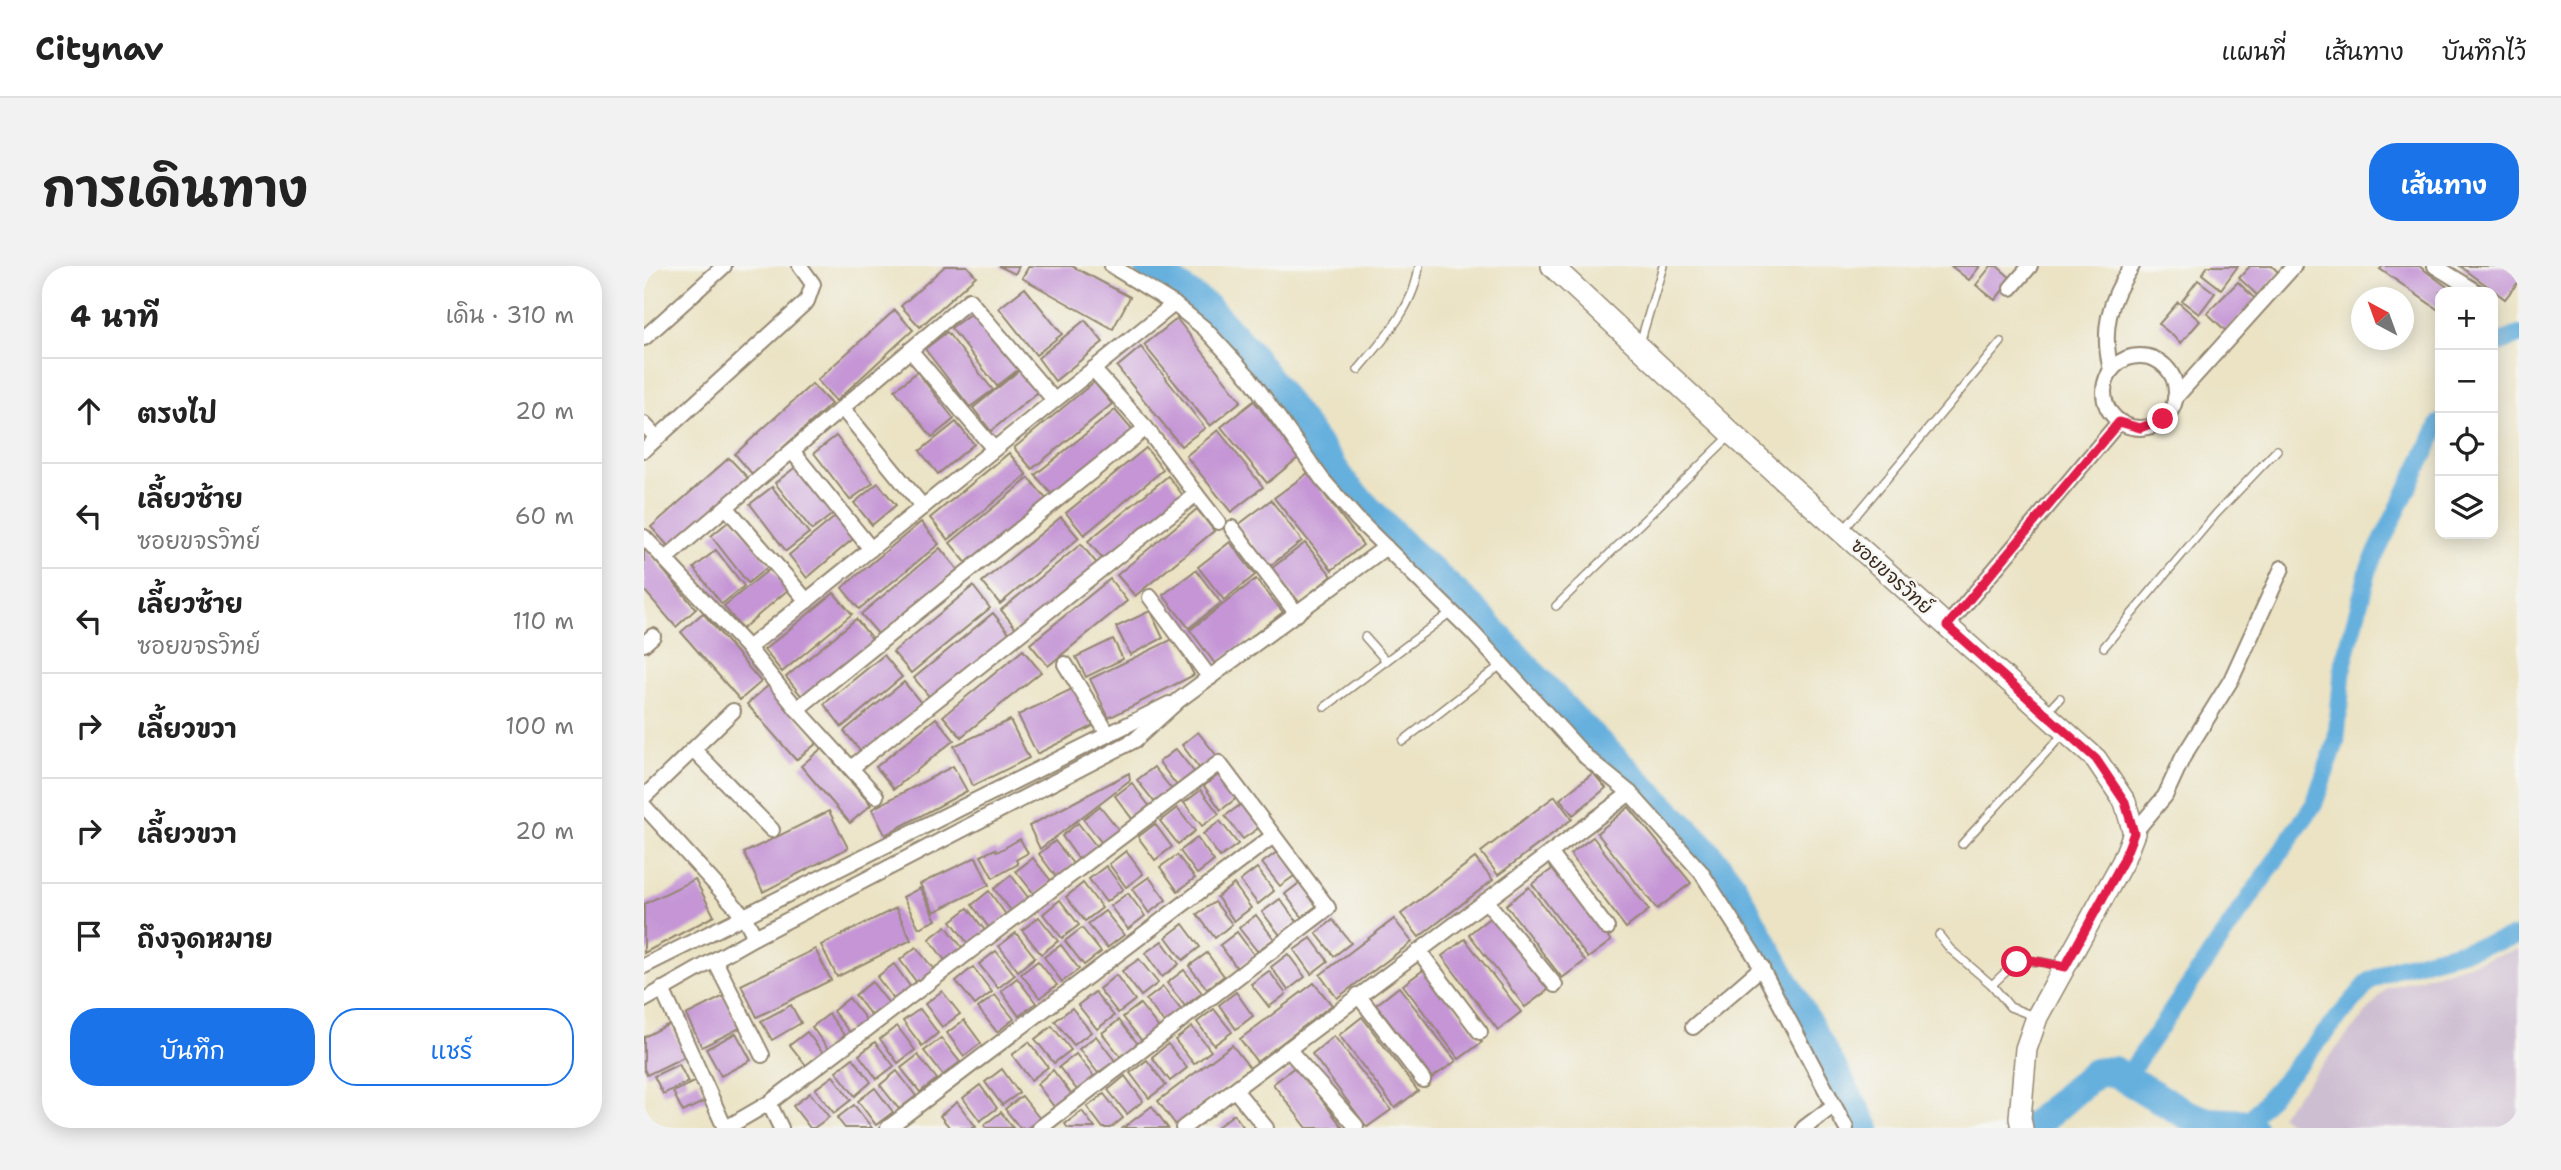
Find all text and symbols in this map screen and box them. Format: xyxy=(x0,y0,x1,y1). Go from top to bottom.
text: Citynav xyxy=(35,26,164,71)
text: แผนที่ xyxy=(2221,36,2286,68)
text: เส้นทาง xyxy=(2324,36,2404,68)
text: บันทึกไว้ xyxy=(2442,36,2526,68)
button: เส้นทาง xyxy=(2369,143,2519,221)
text: การเดินทาง xyxy=(42,156,308,222)
north arrow xyxy=(2351,287,2414,350)
map controls xyxy=(2435,287,2498,539)
button: + xyxy=(2435,287,2498,350)
text: 4 นาที xyxy=(70,296,159,337)
text: เดิน · 310 m xyxy=(446,300,574,330)
button: − xyxy=(2435,350,2498,413)
icon: ahead xyxy=(70,392,108,430)
text: ตรงไป xyxy=(137,396,217,431)
text: 20 m xyxy=(515,396,574,426)
route end xyxy=(2147,403,2178,434)
button: locate xyxy=(2435,413,2498,476)
button: layers xyxy=(2435,476,2498,539)
text: เลี้ยวซ้าย xyxy=(137,481,243,516)
icon: left xyxy=(70,497,108,535)
text: 60 m xyxy=(515,501,574,531)
text: ซอยขจรวิทย์ xyxy=(137,526,260,556)
street label: ซอยขจรวิทย์ xyxy=(1845,533,1938,620)
text: เลี้ยวซ้าย xyxy=(137,586,243,621)
icon: left xyxy=(70,602,108,640)
text: 110 m xyxy=(512,606,574,636)
text: ซอยขจรวิทย์ xyxy=(137,631,260,661)
icon: right xyxy=(70,707,108,745)
text: เลี้ยวขวา xyxy=(137,711,237,746)
text: 100 m xyxy=(505,711,574,741)
icon: right xyxy=(70,812,108,850)
text: เลี้ยวขวา xyxy=(137,816,237,851)
text: 20 m xyxy=(515,816,574,846)
icon: arrive xyxy=(70,917,108,955)
text: ถึงจุดหมาย xyxy=(137,921,273,956)
route start xyxy=(2001,946,2032,977)
button: บันทึก xyxy=(70,1008,315,1086)
button: แชร์ xyxy=(329,1008,574,1086)

